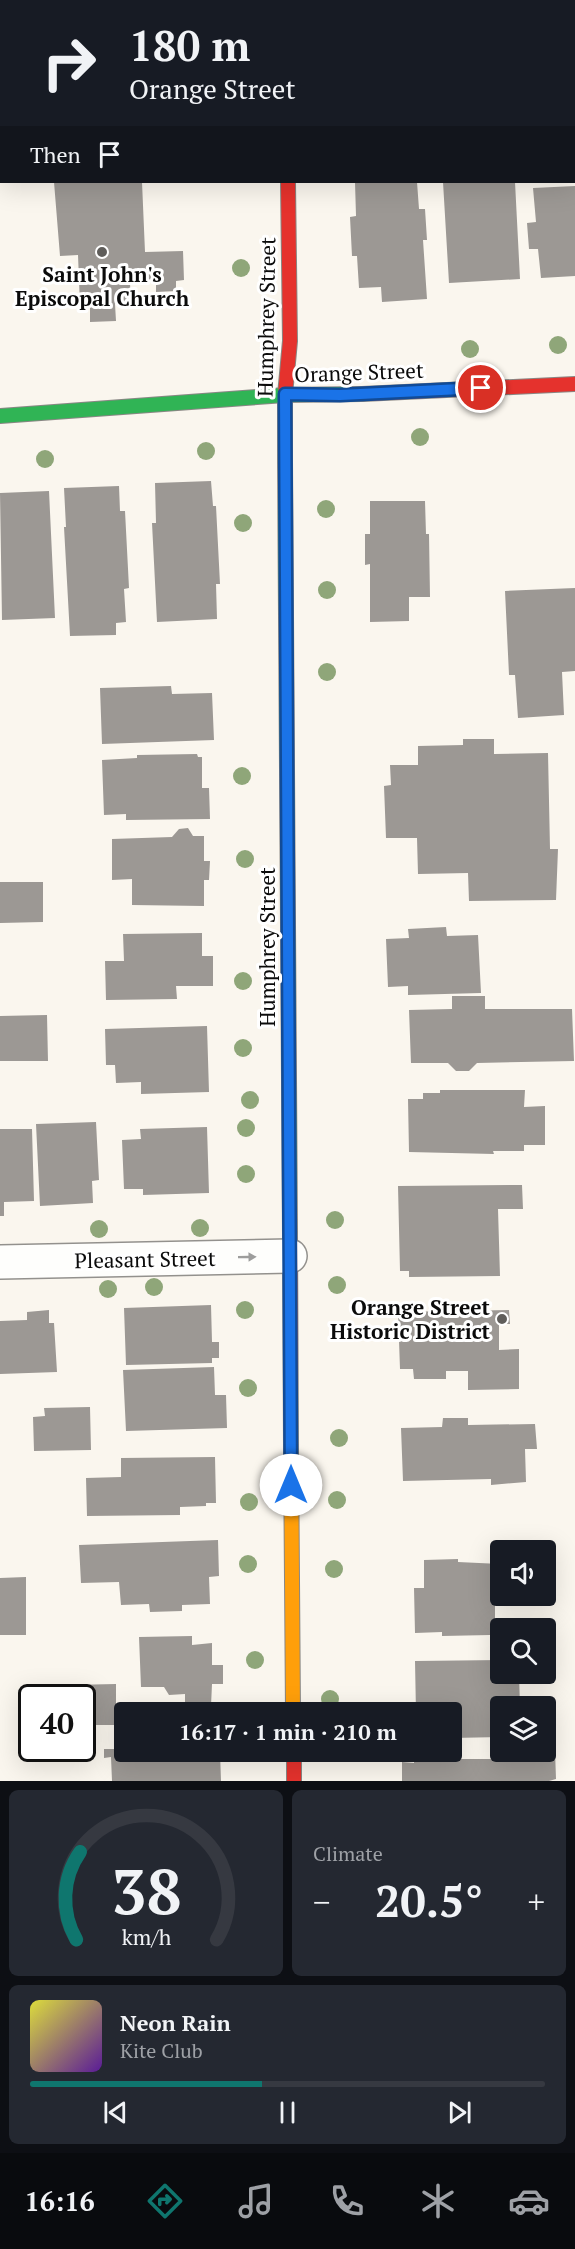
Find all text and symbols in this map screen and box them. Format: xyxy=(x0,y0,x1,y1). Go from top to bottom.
text: 180 m xyxy=(129,17,250,73)
icon: right xyxy=(30,24,108,102)
text: Orange Street xyxy=(129,71,295,107)
icon: arrive xyxy=(93,138,126,171)
text: Then xyxy=(30,140,81,169)
street label: Humphrey Street xyxy=(251,237,281,397)
marker: Saint John's Episcopal Church xyxy=(95,245,109,259)
place label: Saint John's Episcopal Church xyxy=(15,260,190,312)
street label: Orange Street xyxy=(294,356,424,388)
pin xyxy=(455,362,506,413)
icon: arrive xyxy=(464,371,497,404)
street label: Humphrey Street xyxy=(253,867,281,1027)
street label: Pleasant Street xyxy=(74,1244,216,1274)
one-way arrow xyxy=(238,1252,257,1262)
place label: Orange Street Historic District xyxy=(330,1293,491,1345)
marker: Orange Street Historic District xyxy=(495,1312,509,1326)
position arrow xyxy=(259,1453,323,1517)
map controls xyxy=(490,1540,556,1762)
button: sound xyxy=(490,1540,556,1606)
button: search xyxy=(490,1618,556,1684)
speed limit sign: 40 xyxy=(18,1684,96,1762)
button: layers xyxy=(490,1696,556,1762)
text: 16:17 · 1 min · 210 m xyxy=(179,1717,397,1746)
text: Climate xyxy=(313,1840,383,1867)
text: 38 xyxy=(111,1849,181,1932)
text: 20.5° xyxy=(375,1870,483,1930)
text: − xyxy=(313,1880,331,1923)
text: + xyxy=(527,1880,545,1923)
text: km/h xyxy=(121,1923,171,1951)
text: Neon Rain xyxy=(120,2008,231,2037)
text: Kite Club xyxy=(120,2037,203,2064)
icon: previous xyxy=(99,2096,132,2129)
icon: pause xyxy=(271,2096,304,2129)
icon: next xyxy=(443,2096,476,2129)
icon: directions xyxy=(144,2180,186,2222)
icon: music xyxy=(235,2180,277,2222)
icon: phone xyxy=(326,2180,368,2222)
icon: climate xyxy=(417,2180,459,2222)
icon: car xyxy=(508,2180,550,2222)
text: 16:16 xyxy=(25,2183,95,2219)

